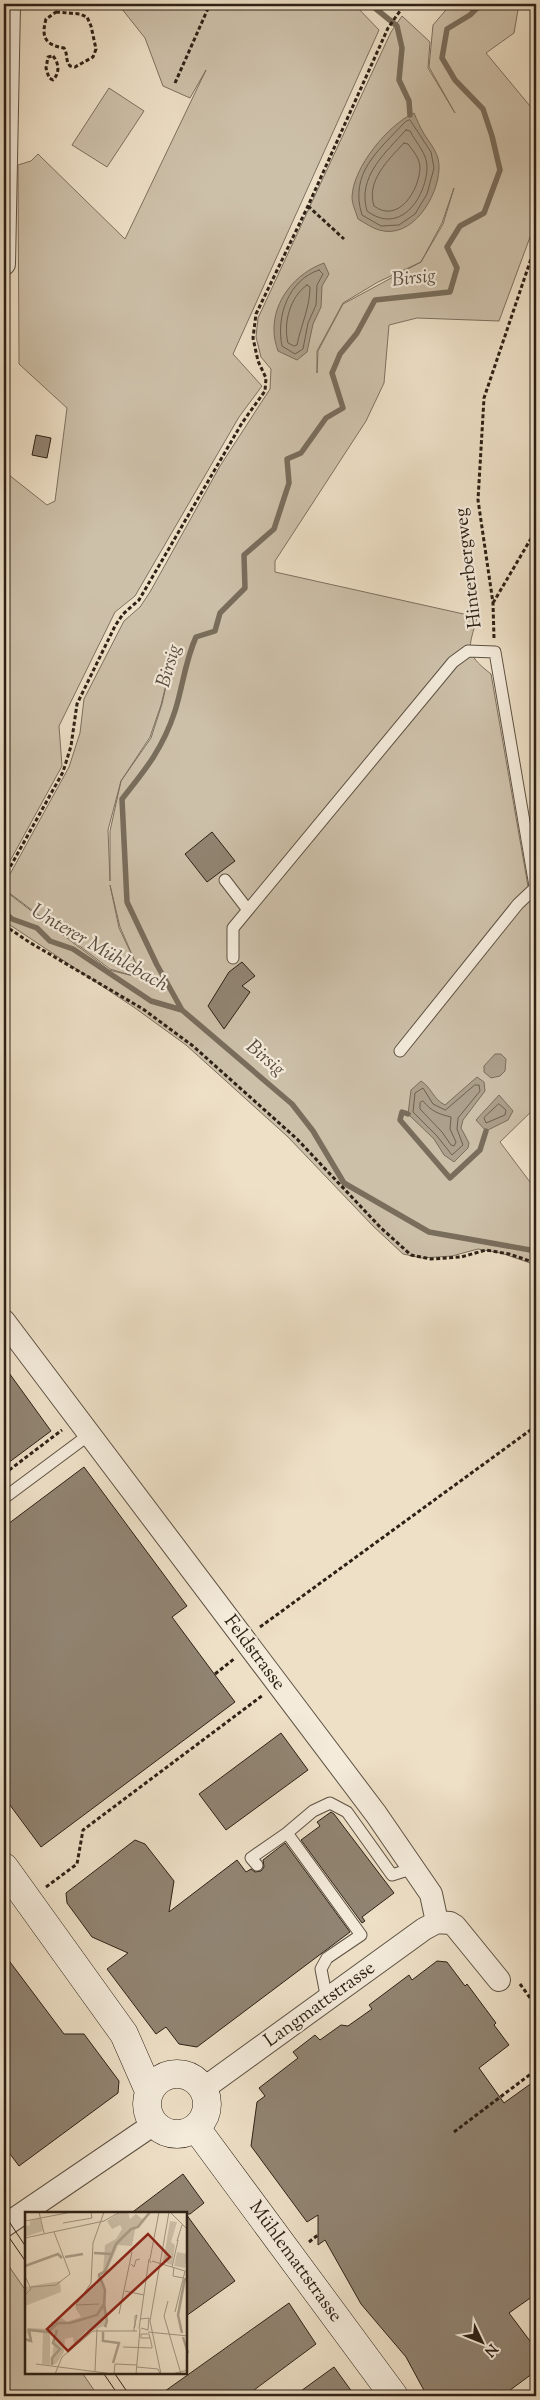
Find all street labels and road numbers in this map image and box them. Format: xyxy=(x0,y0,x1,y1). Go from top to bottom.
street label: Hinterbergweg xyxy=(448,506,490,630)
street label: Feldstrasse xyxy=(217,1610,291,1697)
street label: Langmattstrasse xyxy=(259,1955,381,2055)
street label: Mühlemattstrasse xyxy=(242,2196,348,2328)

